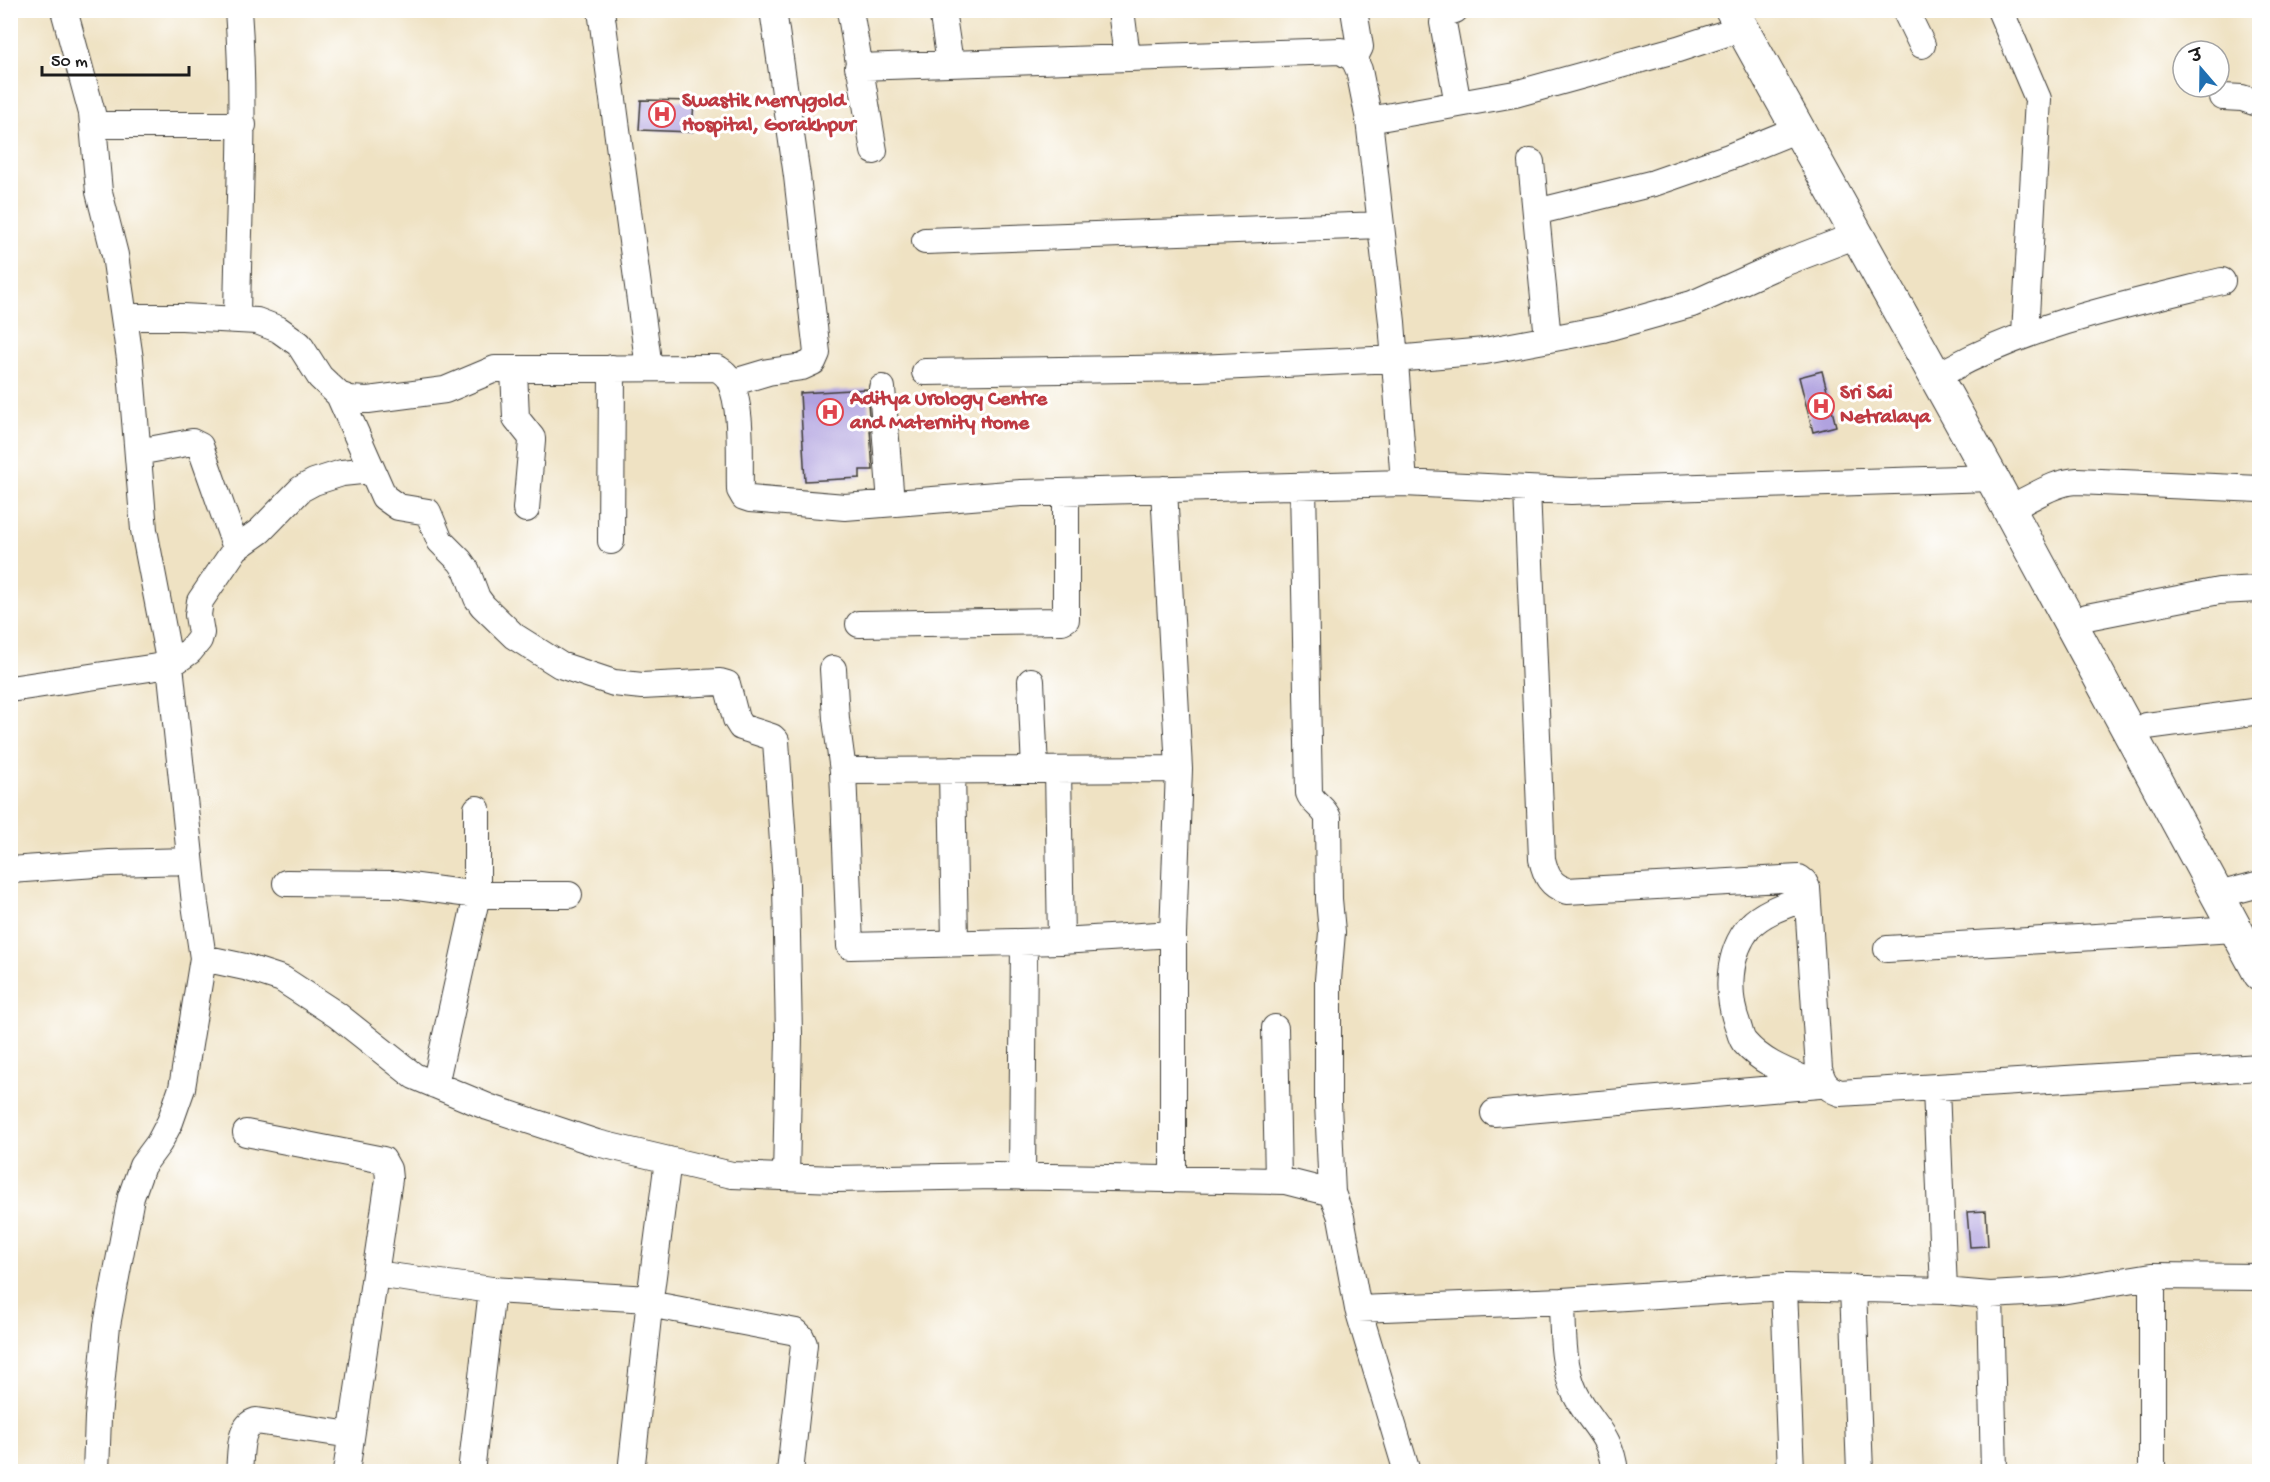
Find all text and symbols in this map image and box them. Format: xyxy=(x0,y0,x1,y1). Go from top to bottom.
scale bar xyxy=(42,39,189,77)
north arrow xyxy=(2171,39,2231,99)
text: उ xyxy=(2187,47,2207,70)
text: 50 m xyxy=(51,52,88,73)
place label: Swastik Merrygold Hospital, Gorakhpur xyxy=(682,90,858,139)
hospital icon: Swastik Merrygold Hospital, Gorakhpur xyxy=(647,99,677,129)
place label: Sri Sai Netralaya xyxy=(1840,382,1932,431)
place label: Aditya Urology Centre and Maternity Home xyxy=(849,388,1048,437)
hospital icon: Sri Sai Netralaya xyxy=(1806,391,1836,421)
hospital icon: Aditya Urology Centre and Maternity Home xyxy=(815,397,845,427)

